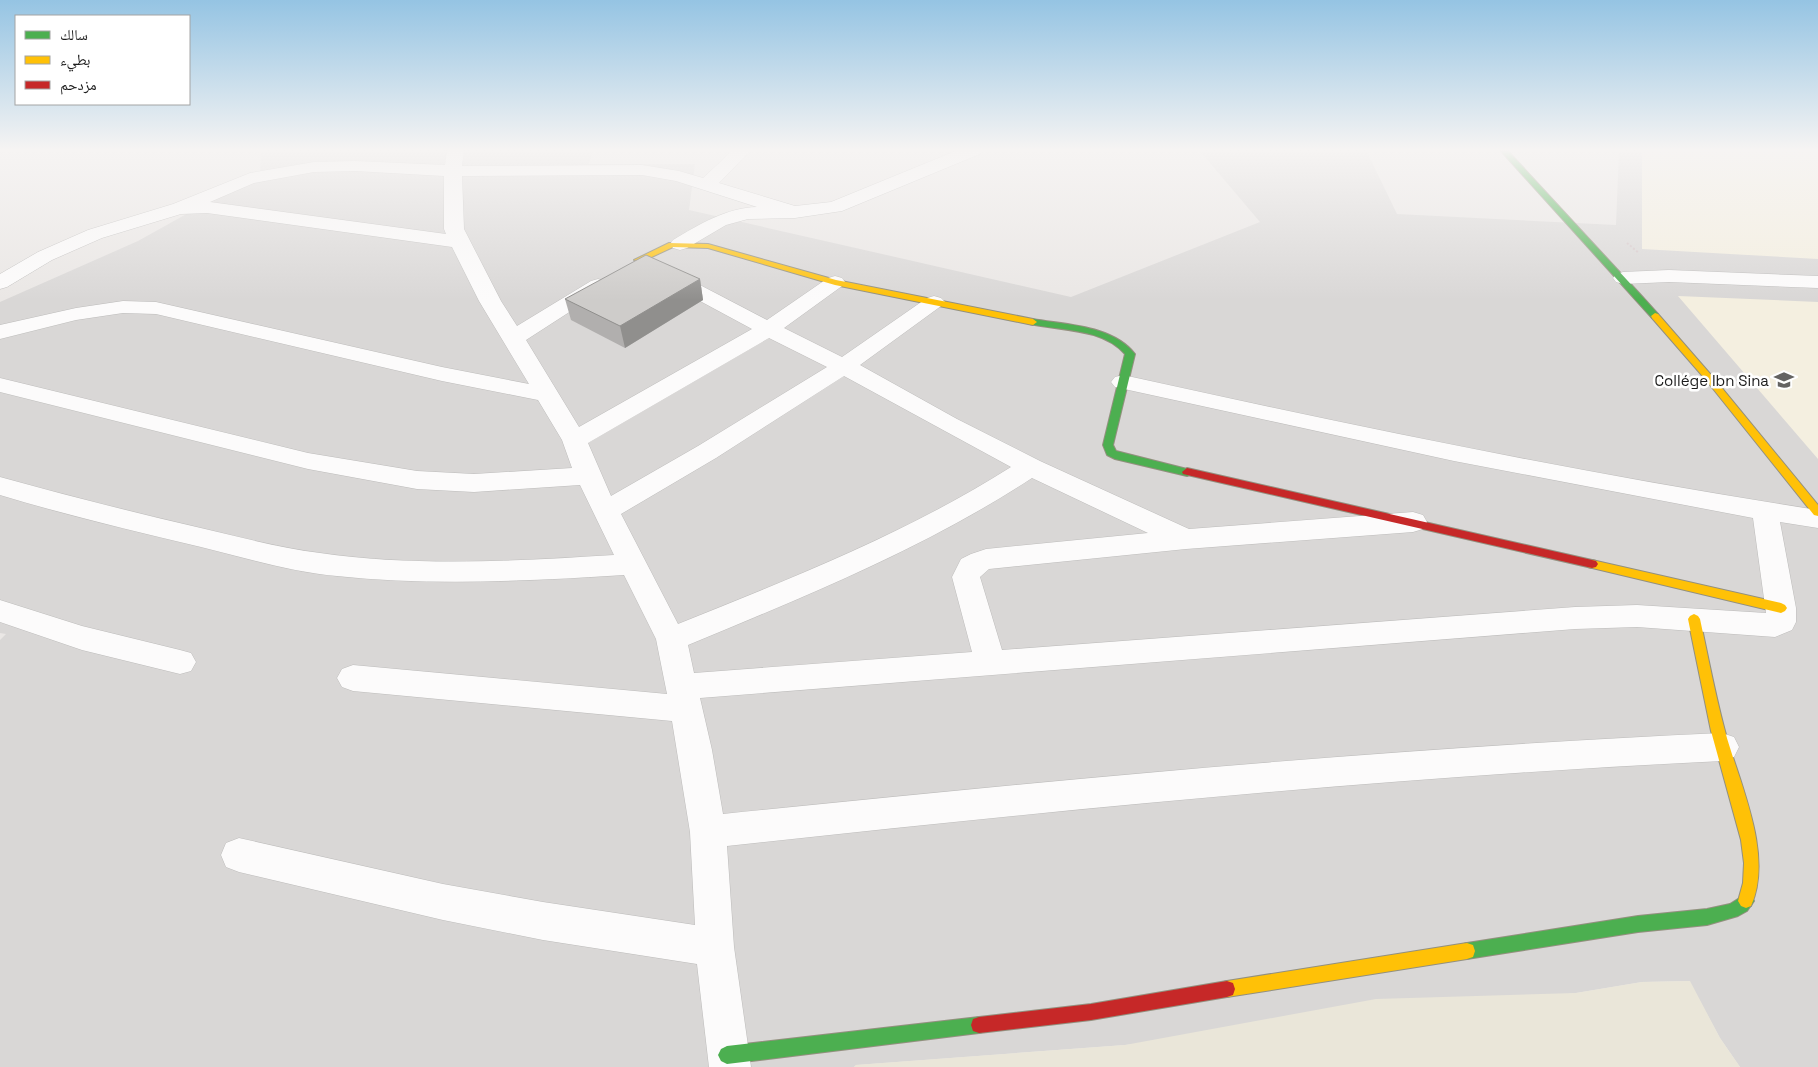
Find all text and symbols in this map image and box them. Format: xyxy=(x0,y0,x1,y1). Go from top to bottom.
legend xyxy=(15,15,190,105)
text: سالك xyxy=(60,25,88,44)
text: بطيء xyxy=(60,50,90,72)
text: مزدحم xyxy=(60,75,97,95)
school or university icon: Collége Ibn Sina xyxy=(1773,369,1795,391)
place label: Collége Ibn Sina xyxy=(1654,371,1769,390)

